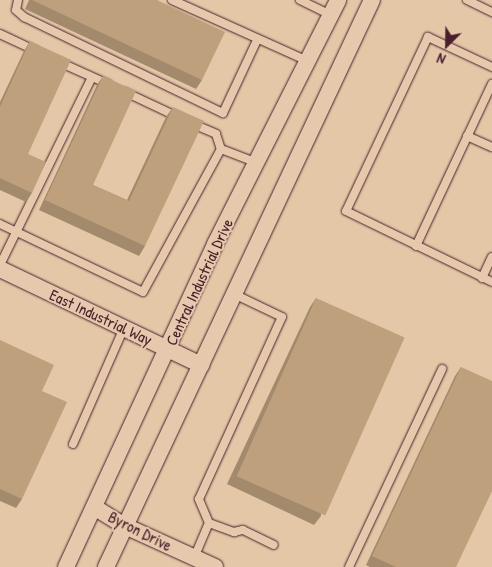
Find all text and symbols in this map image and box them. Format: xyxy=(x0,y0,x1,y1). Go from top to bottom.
north arrow xyxy=(422,20,472,70)
text: N xyxy=(434,49,448,69)
street label: Central Industrial Drive xyxy=(161,216,237,348)
street label: East Industrial Way xyxy=(47,285,155,349)
street label: Byron Drive xyxy=(105,507,175,555)

